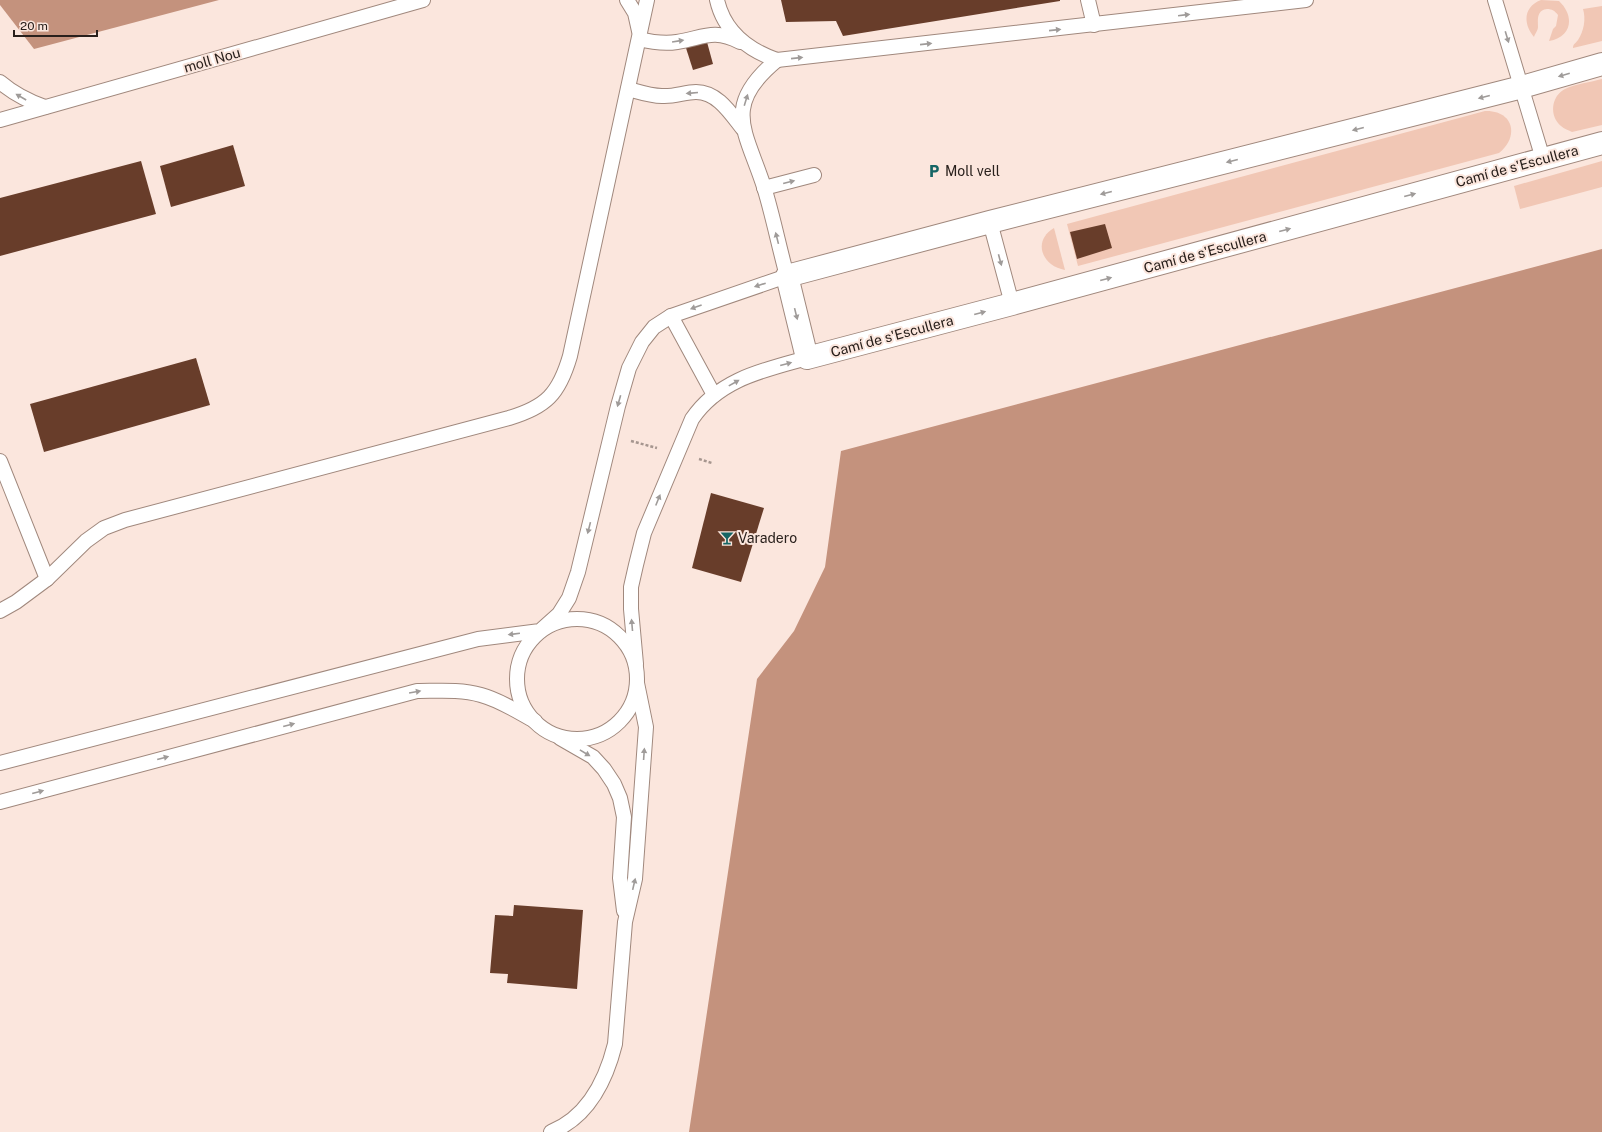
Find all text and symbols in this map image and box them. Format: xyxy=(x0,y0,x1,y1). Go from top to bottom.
one-way arrow xyxy=(1178,11,1190,18)
scale bar xyxy=(14,12,97,38)
text: 20 m xyxy=(20,19,48,33)
one-way arrow xyxy=(1049,26,1061,33)
one-way arrow xyxy=(1504,32,1510,44)
one-way arrow xyxy=(672,38,684,44)
one-way arrow xyxy=(920,41,932,47)
street label: moll Nou xyxy=(182,44,242,76)
one-way arrow xyxy=(791,55,803,61)
one-way arrow xyxy=(1558,72,1570,78)
one-way arrow xyxy=(686,90,698,97)
one-way arrow xyxy=(15,94,27,101)
one-way arrow xyxy=(743,94,749,106)
one-way arrow xyxy=(1478,94,1490,100)
one-way arrow xyxy=(1352,126,1364,132)
street label: Camí de s'Escullera xyxy=(1454,142,1580,190)
one-way arrow xyxy=(1226,158,1238,164)
parking icon: Moll vell xyxy=(926,163,942,179)
place label: Moll vell xyxy=(945,163,1000,179)
one-way arrow xyxy=(783,178,795,184)
one-way arrow xyxy=(1100,190,1112,196)
one-way arrow xyxy=(1404,192,1417,198)
one-way arrow xyxy=(1279,227,1291,233)
street label: Camí de s'Escullera xyxy=(1142,228,1268,276)
one-way arrow xyxy=(774,232,780,244)
one-way arrow xyxy=(998,254,1004,266)
one-way arrow xyxy=(1100,276,1112,282)
one-way arrow xyxy=(754,282,766,288)
one-way arrow xyxy=(690,304,702,310)
one-way arrow xyxy=(793,308,799,320)
one-way arrow xyxy=(974,309,986,315)
street label: Camí de s'Escullera xyxy=(829,312,955,360)
one-way arrow xyxy=(780,361,792,367)
one-way arrow xyxy=(728,379,740,386)
one-way arrow xyxy=(616,395,622,407)
one-way arrow xyxy=(655,493,661,505)
one-way arrow xyxy=(585,521,591,534)
bar icon: Varadero xyxy=(719,530,735,546)
place label: Varadero xyxy=(738,530,797,546)
one-way arrow xyxy=(629,619,636,632)
one-way arrow xyxy=(508,631,520,637)
one-way arrow xyxy=(409,689,421,695)
one-way arrow xyxy=(283,722,295,728)
one-way arrow xyxy=(640,748,647,761)
one-way arrow xyxy=(579,749,591,756)
one-way arrow xyxy=(157,755,170,761)
one-way arrow xyxy=(32,789,44,795)
one-way arrow xyxy=(631,878,637,890)

